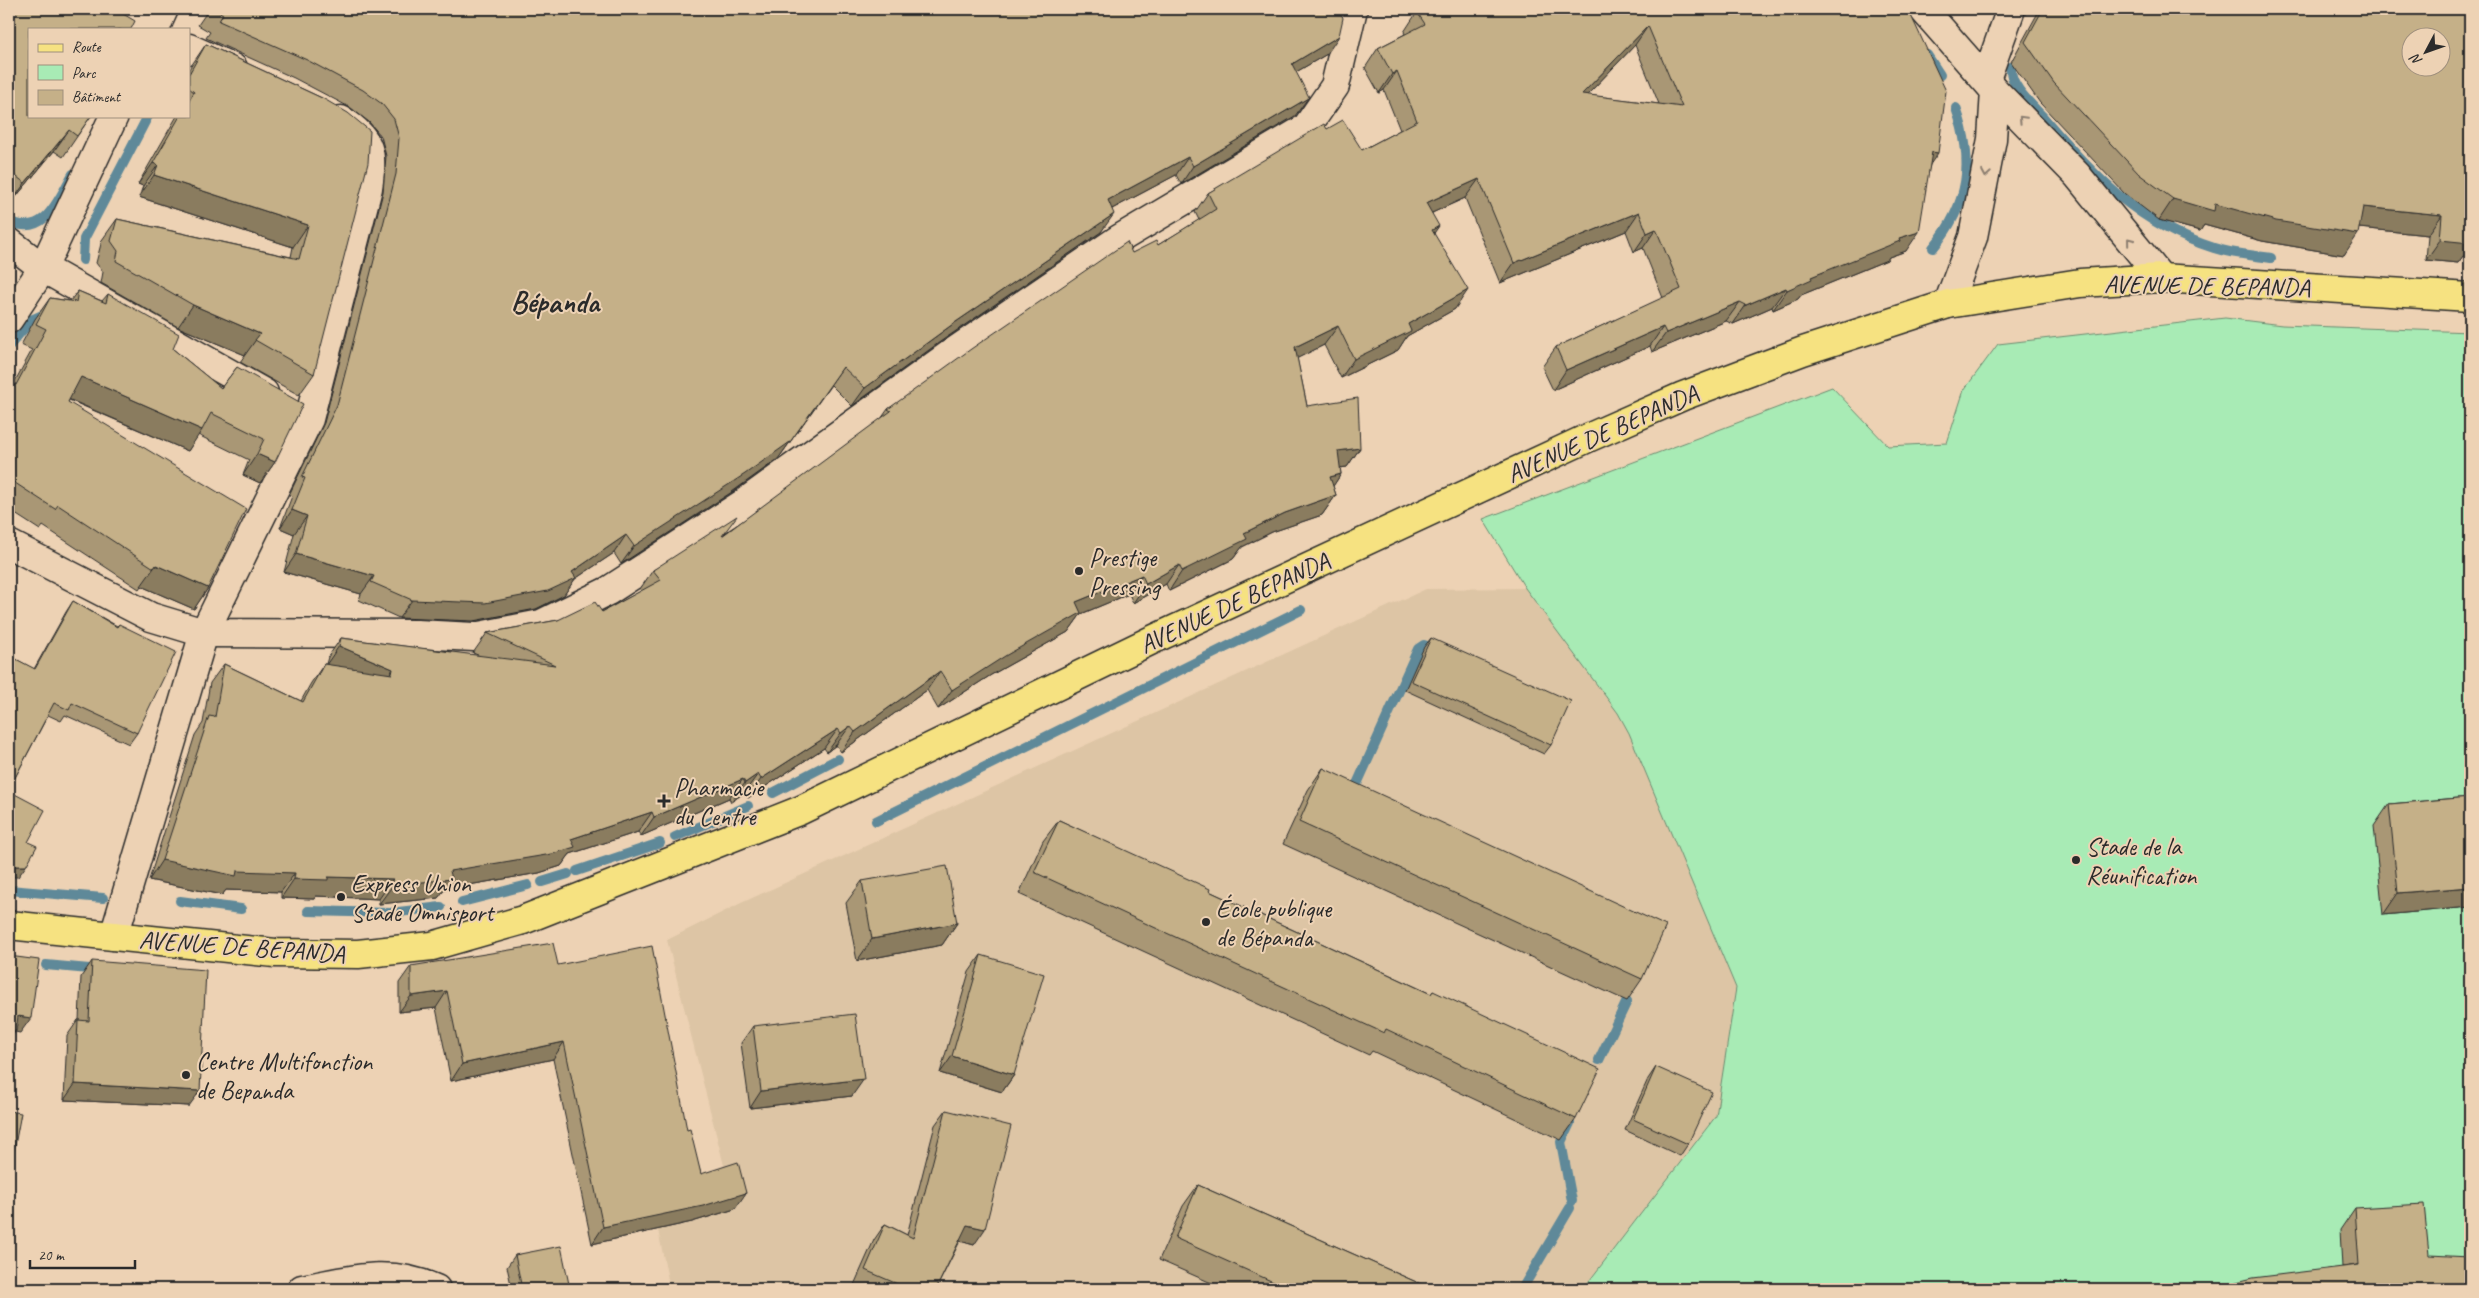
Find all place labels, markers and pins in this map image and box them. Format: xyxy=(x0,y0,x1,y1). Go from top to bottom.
place label: Prestige Pressing xyxy=(1089,542,1162,603)
marker: Prestige Pressing xyxy=(1073,565,1085,577)
place label: Pharmacie du Centre xyxy=(674,772,765,833)
marker: Pharmacie du Centre xyxy=(658,795,670,807)
place label: Stade de la Réunification xyxy=(2086,831,2197,892)
marker: Stade de la Réunification xyxy=(2070,854,2082,866)
place label: Express Union Stade Omnisport xyxy=(351,868,496,929)
marker: Express Union Stade Omnisport xyxy=(335,891,347,903)
place label: École publique de Bépanda xyxy=(1216,893,1333,954)
marker: École publique de Bépanda xyxy=(1200,916,1212,928)
place label: Centre Multifonction de Bepanda xyxy=(196,1046,373,1107)
marker: Centre Multifonction de Bepanda xyxy=(180,1069,192,1081)

